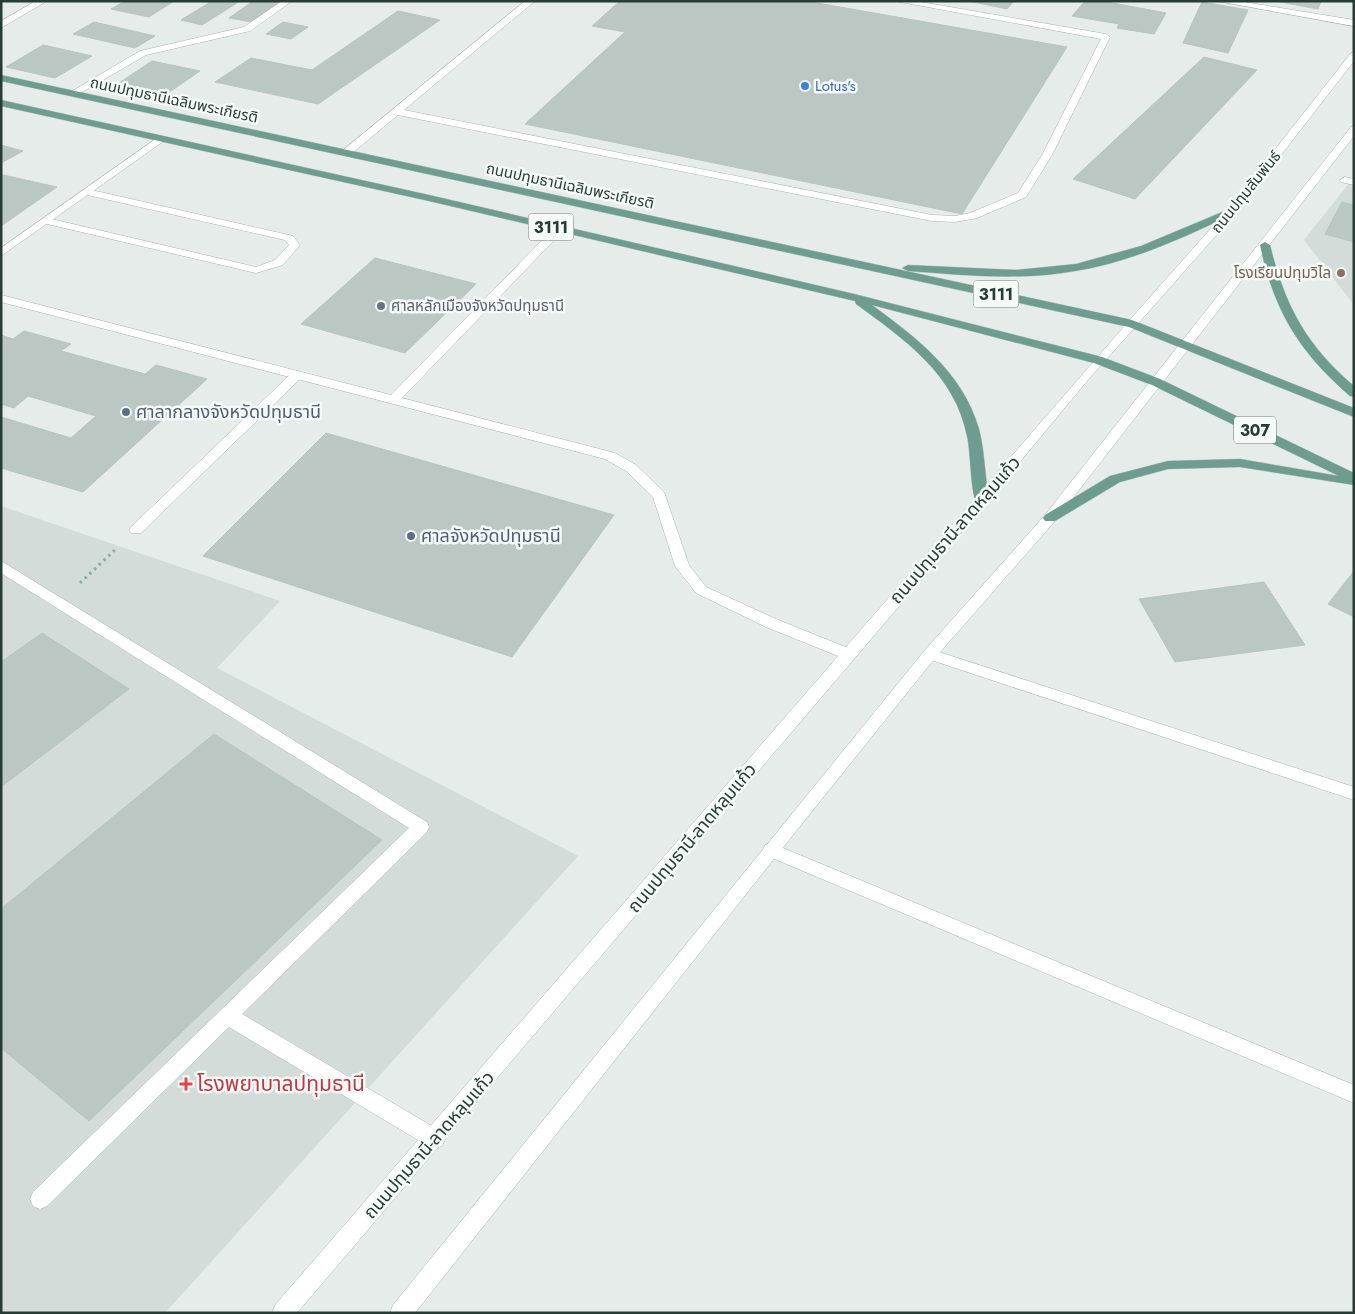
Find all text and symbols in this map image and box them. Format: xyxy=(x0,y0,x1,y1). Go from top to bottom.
street label: ถนนปทุมธานีเฉลิมพระเกียรติ xyxy=(88,71,260,129)
place label: Lotus's xyxy=(815,75,856,97)
marker: Lotus's xyxy=(799,80,811,92)
street label: ถนนปทุมสัมพันธ์ xyxy=(1206,146,1286,238)
street label: ถนนปทุมธานีเฉลิมพระเกียรติ xyxy=(484,157,656,215)
road number: 3111 xyxy=(528,213,574,240)
place label: โรงเรียนปทุมวิไล xyxy=(1234,262,1331,284)
marker: โรงเรียนปทุมวิไล xyxy=(1335,267,1347,279)
road number: 3111 xyxy=(974,280,1018,308)
place label: ศาลหลักเมืองจังหวัดปทุมธานี xyxy=(391,295,564,317)
marker: ศาลหลักเมืองจังหวัดปทุมธานี xyxy=(375,300,387,312)
place label: ศาลากลางจังหวัดปทุมธานี xyxy=(136,399,321,425)
marker: ศาลากลางจังหวัดปทุมธานี xyxy=(120,406,132,418)
road number: 307 xyxy=(1234,416,1276,444)
street label: ถนนปทุมธานี-ลาดหลุมแก้ว xyxy=(883,450,1027,610)
place label: ศาลจังหวัดปทุมธานี xyxy=(421,523,561,549)
marker: ศาลจังหวัดปทุมธานี xyxy=(405,530,417,542)
street label: ถนนปทุมธานี-ลาดหลุมแก้ว xyxy=(622,758,762,918)
street label: ถนนปทุมธานี-ลาดหลุมแก้ว xyxy=(357,1065,501,1225)
place label: โรงพยาบาลปทุมธานี xyxy=(197,1069,365,1099)
marker: โรงพยาบาลปทุมธานี xyxy=(179,1077,193,1091)

